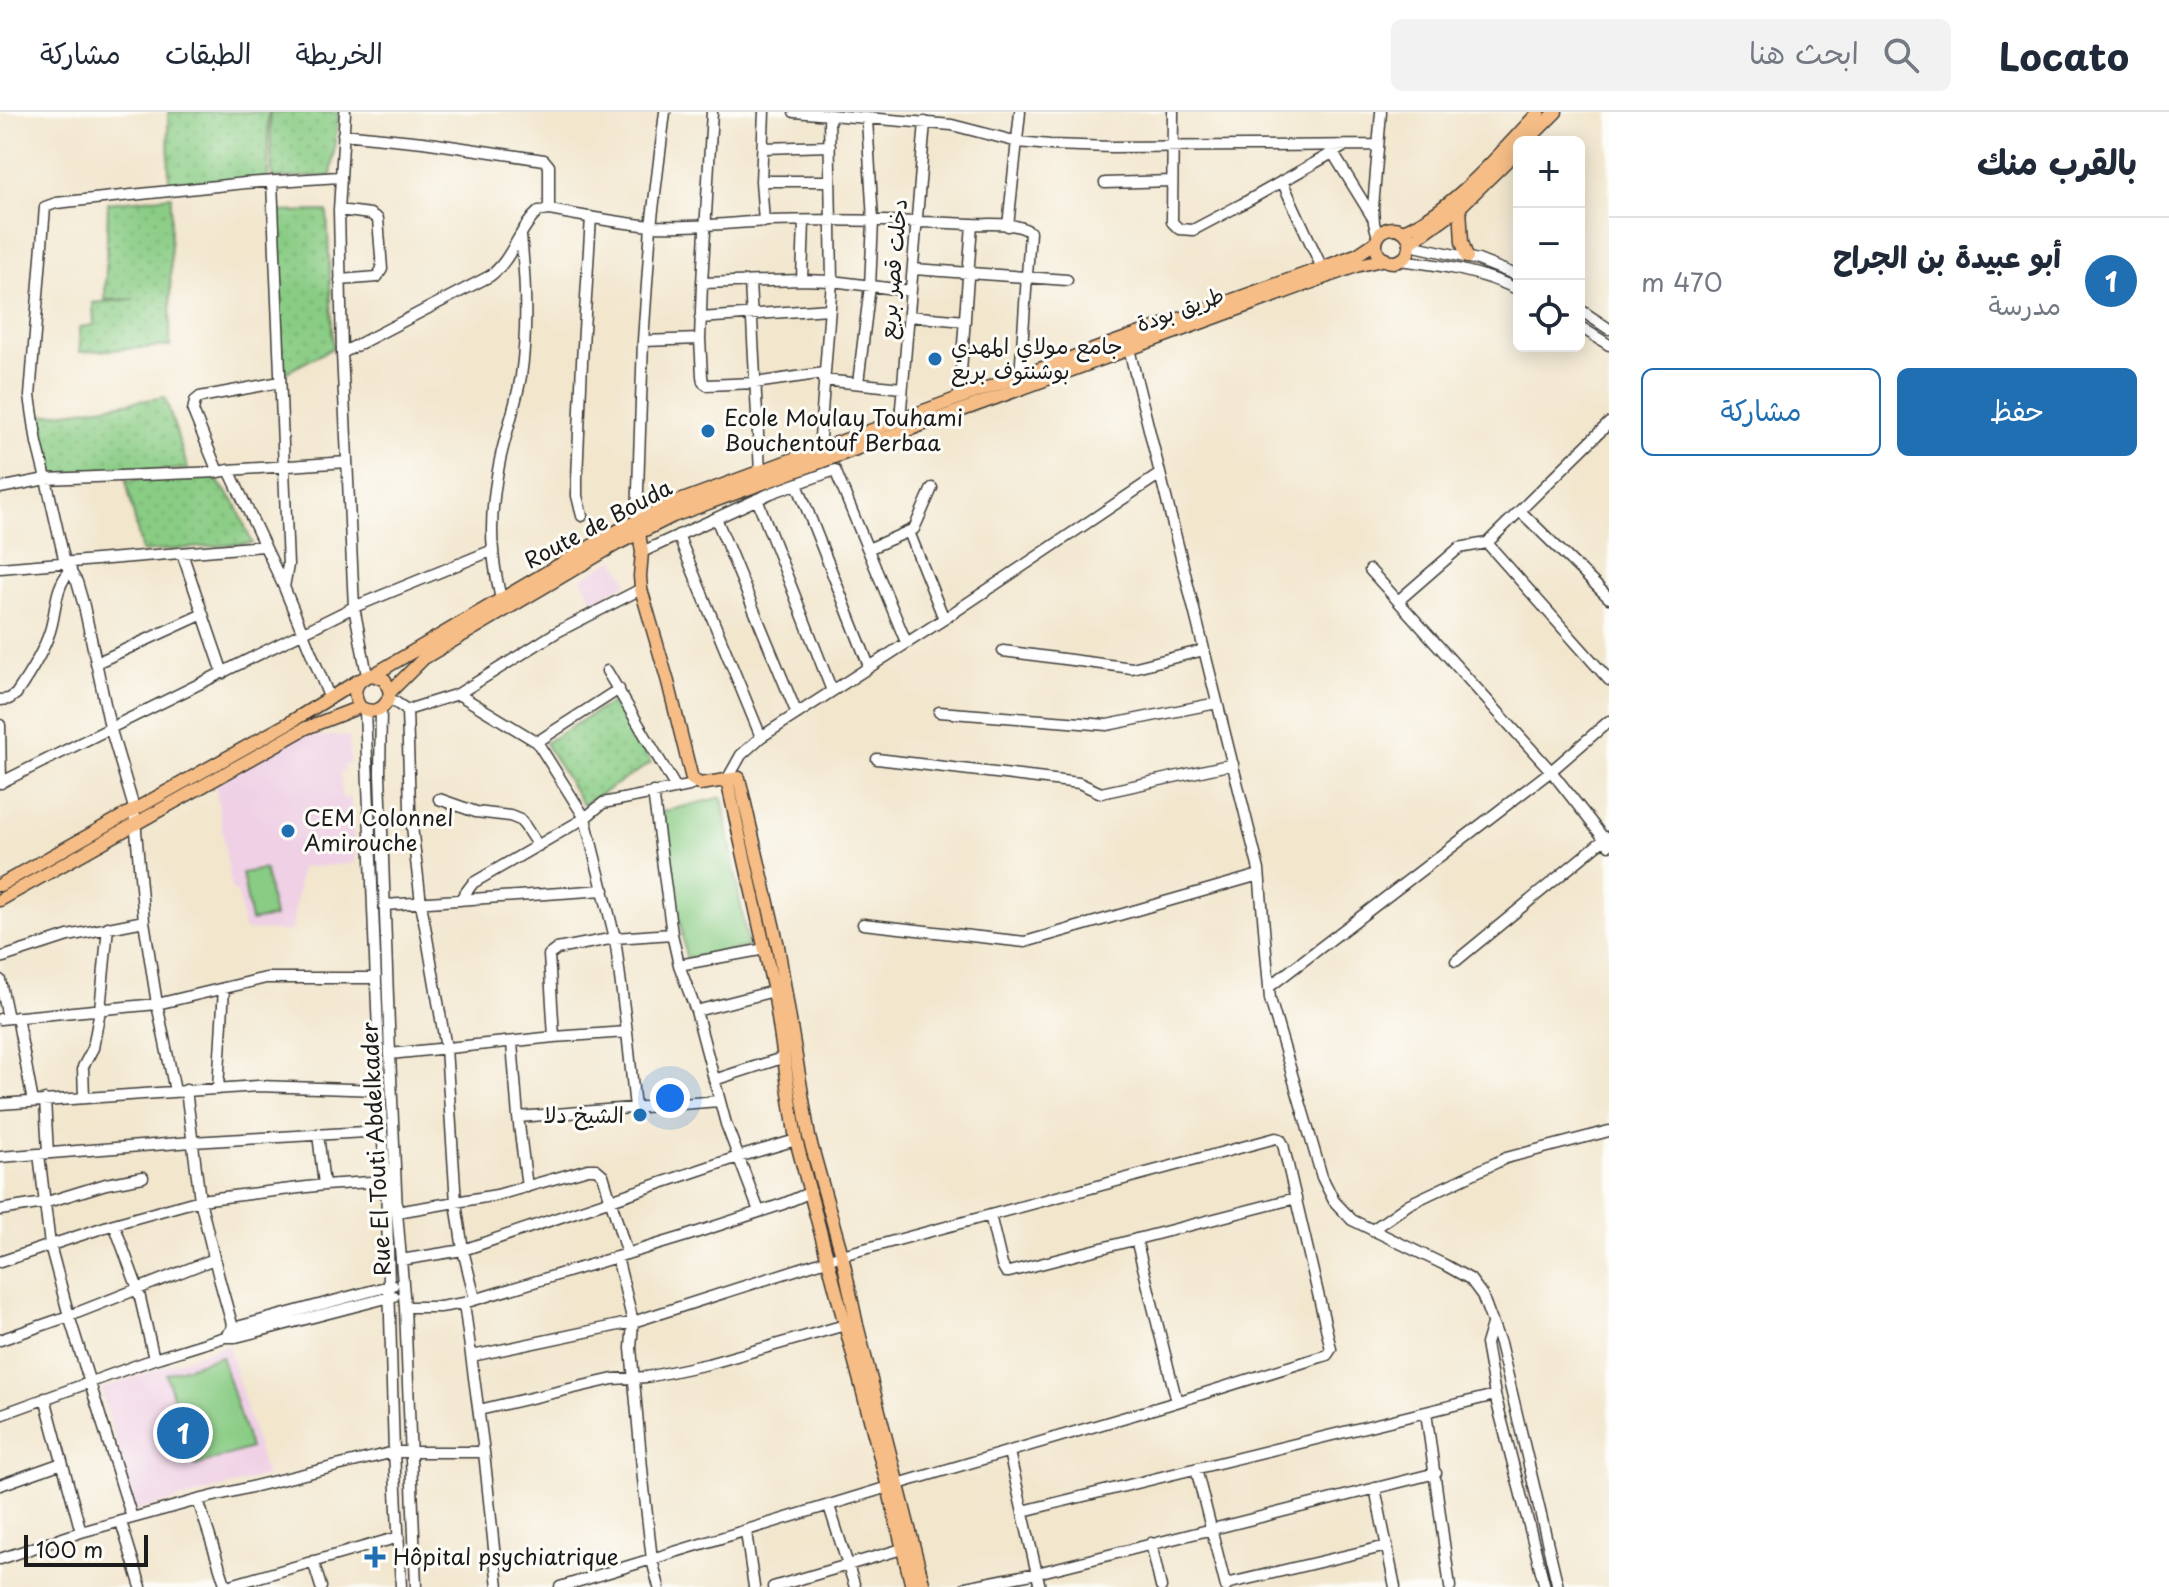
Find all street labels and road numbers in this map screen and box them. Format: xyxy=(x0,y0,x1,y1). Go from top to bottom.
street label: دخلت قصر بربع xyxy=(869,197,915,341)
street label: طريق بودة xyxy=(1131,276,1228,339)
street label: Route de Bouda xyxy=(517,470,678,576)
street label: Rue El Touti Abdelkader xyxy=(351,1021,398,1277)

